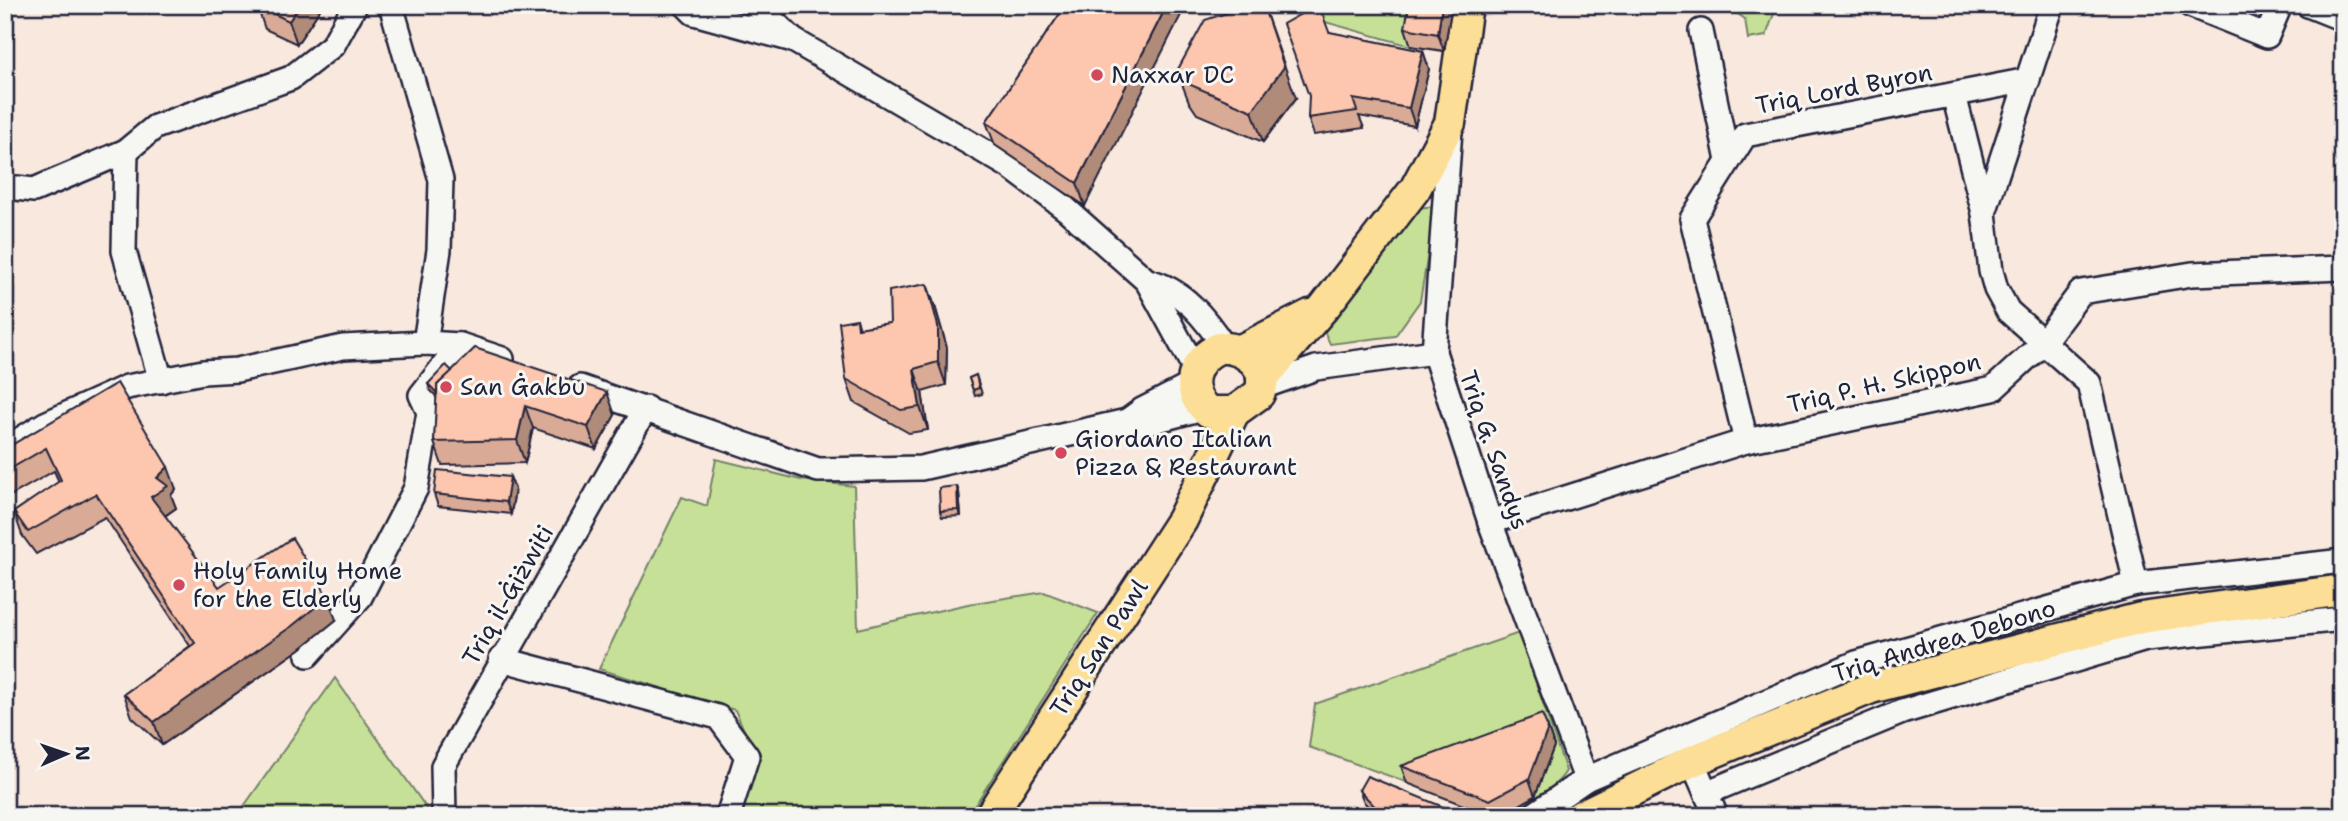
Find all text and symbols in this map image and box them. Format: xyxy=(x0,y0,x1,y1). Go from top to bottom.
street label: Triq Lord Byron xyxy=(1753,56,1935,122)
place label: Naxxar DC xyxy=(1111,59,1234,91)
marker: Naxxar DC xyxy=(1089,67,1105,83)
street label: Triq P. H. Skippon xyxy=(1784,345,1984,421)
street label: Triq G. Sandys xyxy=(1452,366,1536,534)
place label: San Ġakbu xyxy=(460,371,585,403)
marker: San Ġakbu xyxy=(438,379,454,395)
place label: Giordano Italian Pizza & Restaurant xyxy=(1075,423,1297,483)
marker: Giordano Italian Pizza & Restaurant xyxy=(1053,445,1069,461)
street label: Triq il-Ġiżwiti xyxy=(455,519,561,671)
place label: Holy Family Home for the Elderly xyxy=(193,555,402,615)
street label: Triq San Pawl xyxy=(1043,572,1156,723)
marker: Holy Family Home for the Elderly xyxy=(171,577,187,593)
street label: Triq Andrea Debono xyxy=(1829,592,2059,690)
north arrow xyxy=(32,720,102,790)
text: N xyxy=(70,745,95,761)

